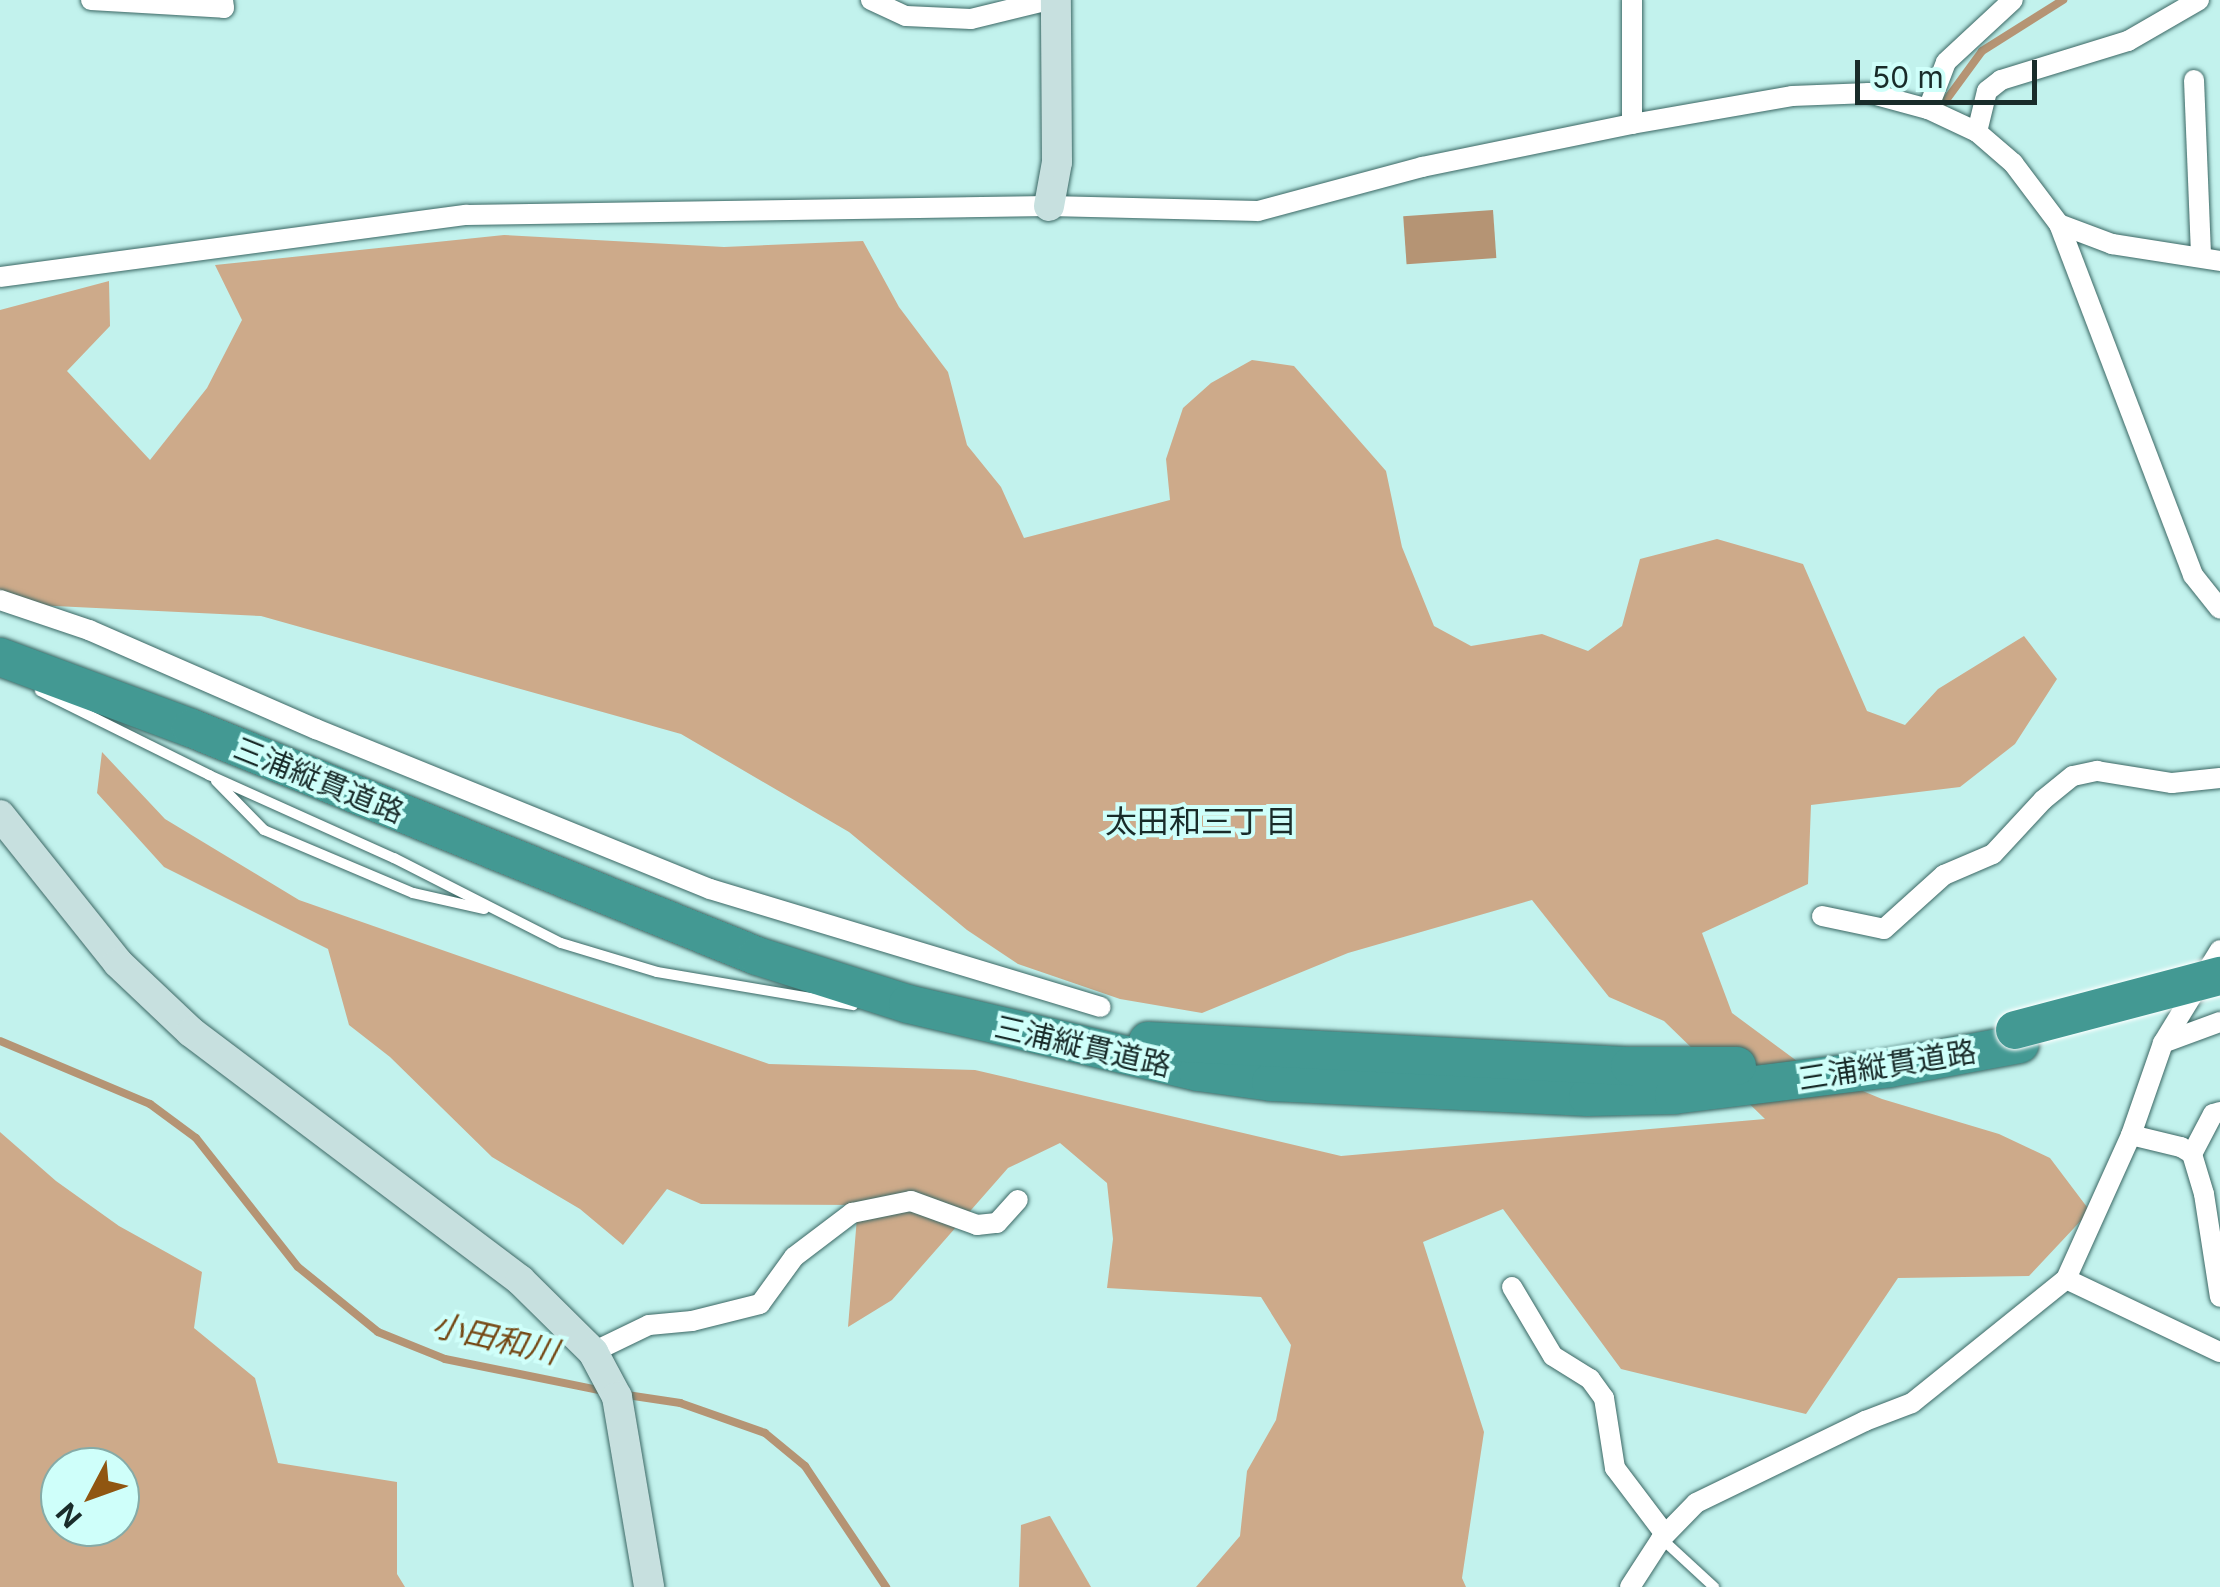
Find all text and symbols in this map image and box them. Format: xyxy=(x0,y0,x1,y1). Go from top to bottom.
scale bar xyxy=(1860,40,2042,102)
text: 50 m xyxy=(1872,59,1944,95)
street label: 三浦縦貫道路 xyxy=(229,730,409,830)
district label: 太田和三丁目 xyxy=(1105,803,1297,841)
street label: 三浦縦貫道路 xyxy=(991,1008,1175,1084)
street label: 三浦縦貫道路 xyxy=(1795,1033,1979,1097)
water label: 小田和川 xyxy=(428,1306,562,1372)
north arrow xyxy=(40,1447,140,1547)
text: N xyxy=(49,1496,89,1535)

